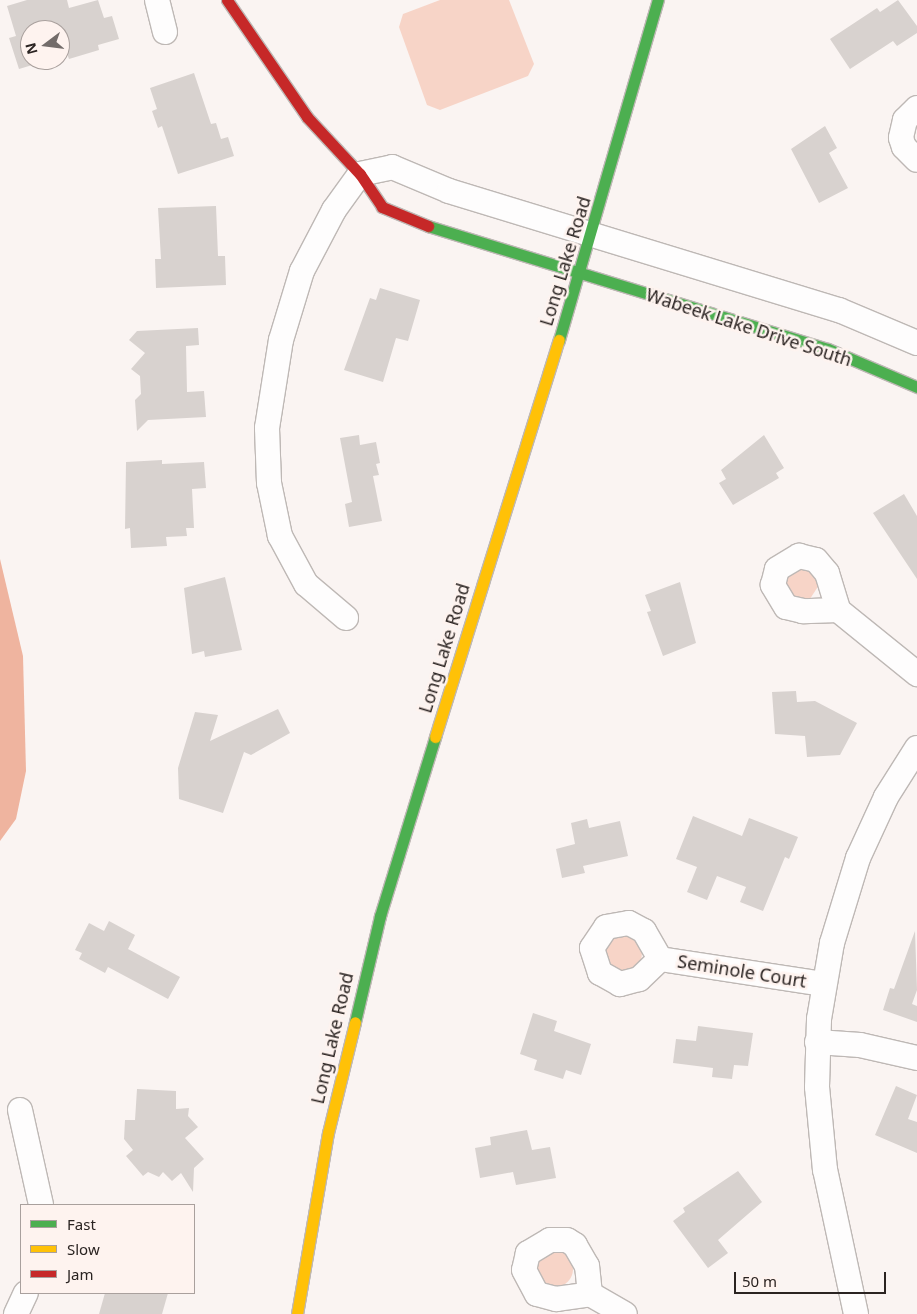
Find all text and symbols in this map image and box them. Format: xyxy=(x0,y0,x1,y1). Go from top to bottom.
north arrow xyxy=(20,20,70,70)
text: N xyxy=(20,41,42,57)
street label: Long Lake Road xyxy=(535,194,595,328)
street label: Wabeek Lake Drive South xyxy=(644,284,854,370)
street label: Long Lake Road xyxy=(414,581,474,715)
street label: Seminole Court xyxy=(676,950,808,992)
street label: Long Lake Road xyxy=(306,970,358,1106)
legend xyxy=(20,1204,195,1294)
text: Fast xyxy=(67,1214,96,1234)
text: Slow xyxy=(67,1239,100,1259)
scale bar xyxy=(737,1262,890,1294)
text: Jam xyxy=(67,1264,94,1284)
text: 50 m xyxy=(742,1271,777,1291)

